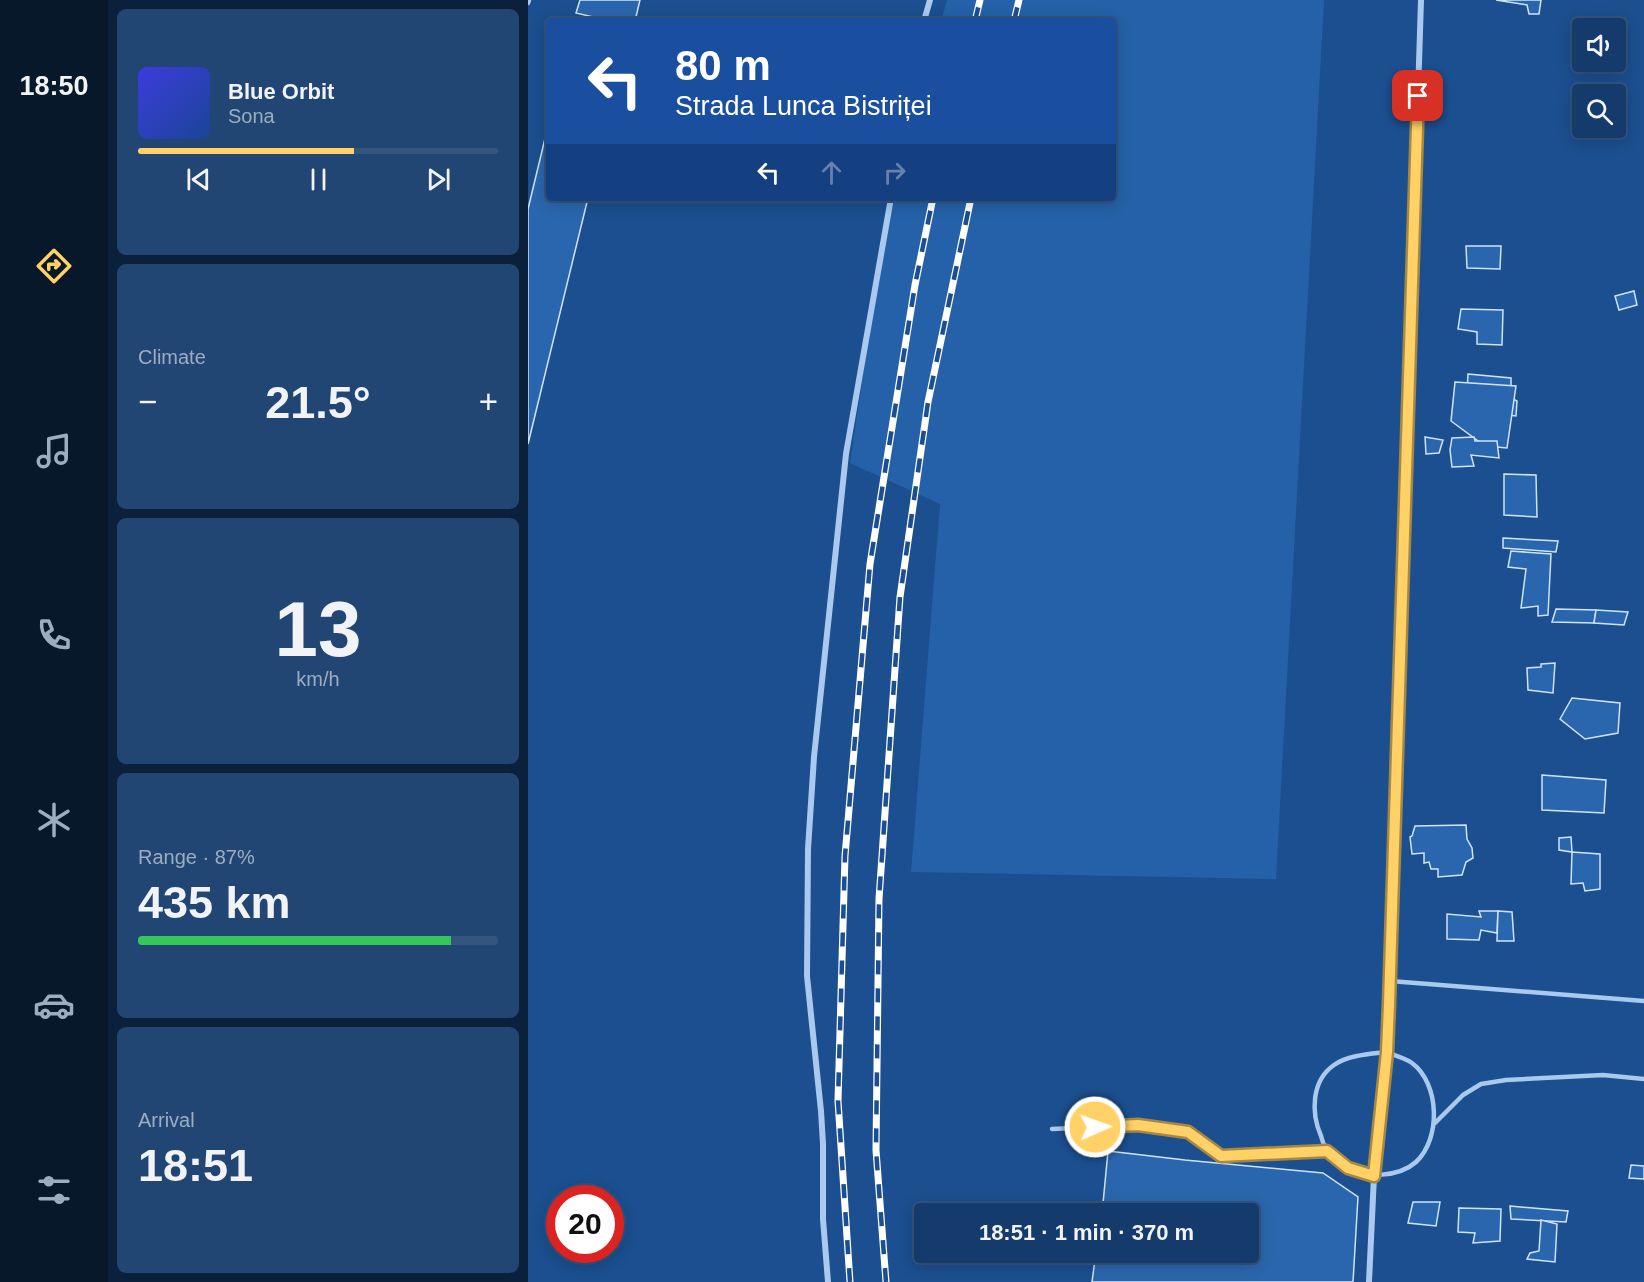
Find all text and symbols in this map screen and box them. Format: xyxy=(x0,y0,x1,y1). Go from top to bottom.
map controls xyxy=(1572,18,1626,138)
button: sound xyxy=(1572,18,1626,72)
icon: left xyxy=(576,42,654,120)
text: 80 m xyxy=(675,42,771,89)
pin xyxy=(1392,70,1443,121)
text: 18:50 xyxy=(19,71,89,101)
text: Blue Orbit xyxy=(228,79,334,104)
icon: arrive xyxy=(1401,79,1434,112)
button: search xyxy=(1572,84,1626,138)
text: Strada Lunca Bistriței xyxy=(675,91,932,121)
text: Sona xyxy=(228,105,275,127)
icon: left xyxy=(752,156,785,189)
icon: ahead xyxy=(815,156,848,189)
icon: right xyxy=(878,156,911,189)
icon: previous xyxy=(182,163,215,196)
icon: pause xyxy=(302,163,335,196)
icon: next xyxy=(422,163,455,196)
icon: directions xyxy=(33,245,75,287)
text: Climate xyxy=(138,346,206,368)
text: 21.5° xyxy=(265,377,371,428)
text: − xyxy=(138,383,157,420)
text: + xyxy=(479,383,498,420)
icon: music xyxy=(33,430,75,472)
text: 13 xyxy=(275,585,361,673)
icon: phone xyxy=(33,614,75,656)
text: km/h xyxy=(296,668,340,690)
icon: climate xyxy=(33,799,75,841)
text: Range · 87% xyxy=(138,846,255,868)
text: 435 km xyxy=(138,877,291,928)
icon: car xyxy=(33,984,75,1026)
position arrow xyxy=(1063,1095,1127,1159)
text: Arrival xyxy=(138,1109,195,1131)
text: 18:51 xyxy=(138,1140,253,1191)
icon: filters xyxy=(33,1169,75,1211)
speed limit sign: 20 xyxy=(546,1185,624,1263)
text: 18:51 · 1 min · 370 m xyxy=(979,1220,1194,1245)

